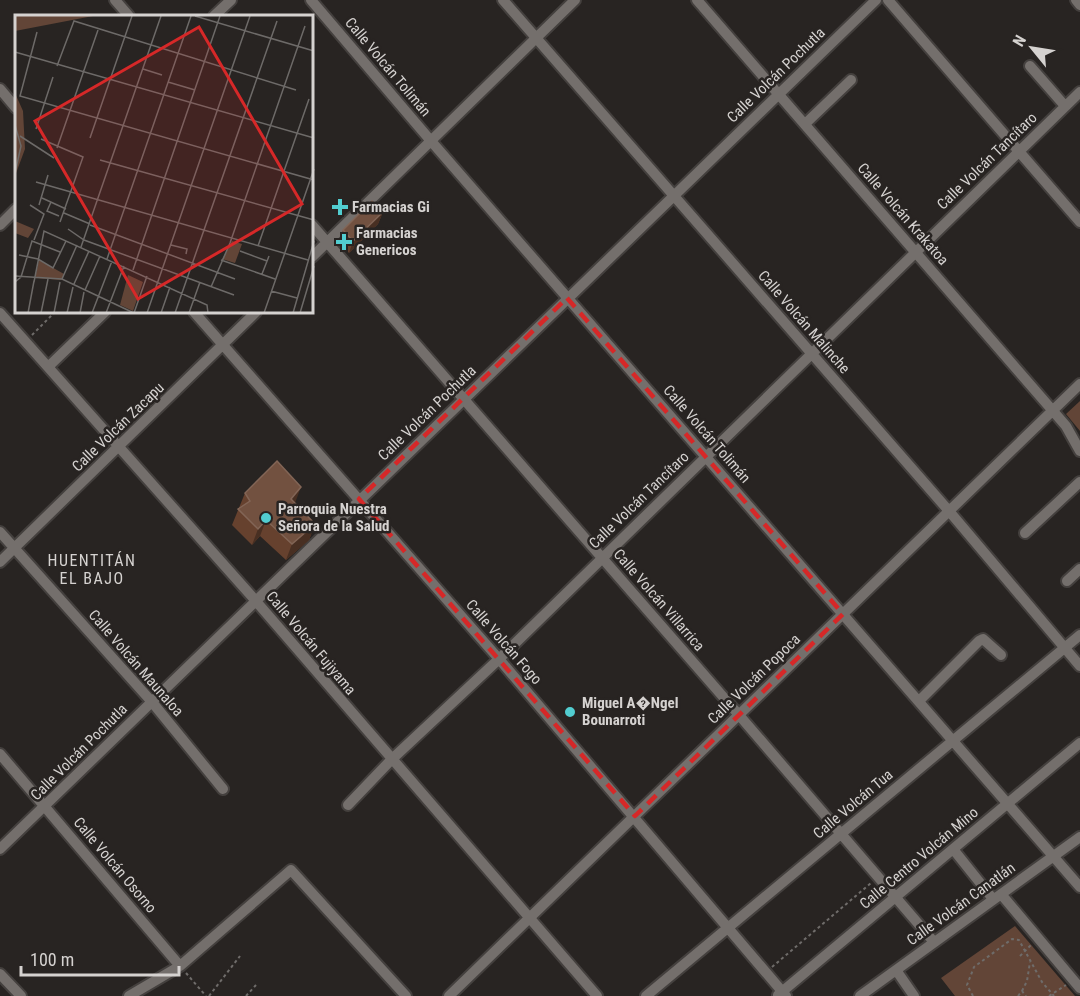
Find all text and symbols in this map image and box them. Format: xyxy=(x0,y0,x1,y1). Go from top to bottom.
street label: Calle Volcán Tolimán xyxy=(341,14,435,120)
inset map xyxy=(15,15,314,314)
north arrow xyxy=(1002,18,1062,78)
street label: Calle Volcán Pochutla xyxy=(723,24,829,126)
text: N xyxy=(1009,32,1030,50)
street label: Calle Volcán Tancítaro xyxy=(933,109,1041,213)
street label: Calle Volcán Krakatoa xyxy=(854,159,952,269)
place label: Farmacias Gi xyxy=(352,198,430,216)
marker: Farmacias Gi xyxy=(333,200,347,214)
place label: Farmacias Genericos xyxy=(356,224,418,259)
marker: Farmacias Genericos xyxy=(337,235,351,249)
street label: Calle Volcán Malinche xyxy=(754,267,854,377)
street label: Calle Volcán Pochutla xyxy=(374,362,480,464)
street label: Calle Volcán Zacapu xyxy=(68,379,168,475)
street label: Calle Volcán Tolimán xyxy=(660,381,754,487)
street label: Calle Volcán Tancítaro xyxy=(585,448,693,552)
place label: Parroquia Nuestra Señora de la Salud xyxy=(278,500,390,535)
marker: Parroquia Nuestra Señora de la Salud xyxy=(259,511,273,525)
street label: Calle Volcán Villarrica xyxy=(610,545,708,655)
district label: HUENTITÁN EL BAJO xyxy=(48,551,137,588)
street label: Calle Volcán Fujiyama xyxy=(262,587,360,699)
street label: Calle Volcán Fogo xyxy=(462,596,546,688)
street label: Calle Volcán Maunaloa xyxy=(85,606,187,720)
street label: Calle Volcán Popoca xyxy=(704,630,804,728)
place label: Miguel A�Ngel Bounarroti xyxy=(582,692,679,729)
street label: Calle Volcán Pochutla xyxy=(27,700,131,804)
marker: Miguel A�Ngel Bounarroti xyxy=(563,705,577,719)
street label: Calle Volcán Tua xyxy=(810,766,896,842)
street label: Calle Centro Volcán Mino xyxy=(856,803,982,913)
street label: Calle Volcán Osorno xyxy=(70,813,160,917)
street label: Calle Volcán Canatlán xyxy=(903,859,1019,949)
scale bar xyxy=(21,939,178,977)
text: 100 m xyxy=(30,949,74,970)

